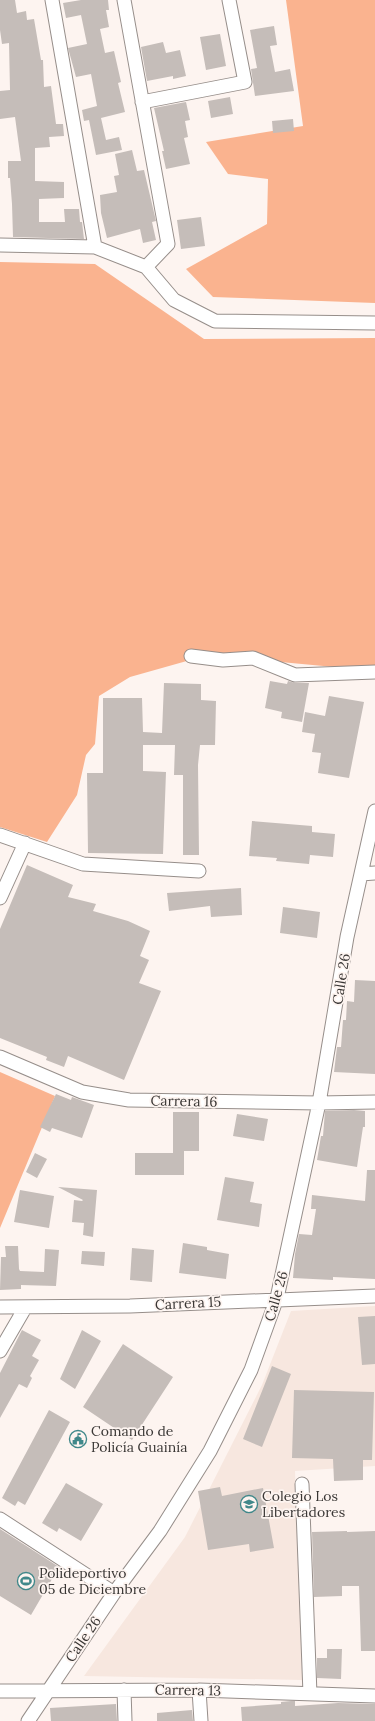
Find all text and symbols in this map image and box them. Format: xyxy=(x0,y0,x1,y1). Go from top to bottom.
street label: Calle 26 xyxy=(328,952,354,1006)
street label: Carrera 16 xyxy=(151,1091,217,1111)
street label: Calle 26 xyxy=(260,1269,292,1323)
street label: Carrera 15 xyxy=(154,1292,222,1314)
place label: Comando de Policía Guainía xyxy=(91,1422,187,1456)
public building icon: Comando de Policía Guainía xyxy=(68,1429,88,1449)
place label: Colegio Los Libertadores xyxy=(262,1487,345,1521)
school or university icon: Colegio Los Libertadores xyxy=(239,1494,259,1514)
place label: Polideportivo 05 de Diciembre xyxy=(39,1564,147,1598)
sports icon: Polideportivo 05 de Diciembre xyxy=(16,1571,36,1591)
street label: Calle 26 xyxy=(61,1613,105,1665)
street label: Carrera 13 xyxy=(155,1680,222,1700)

